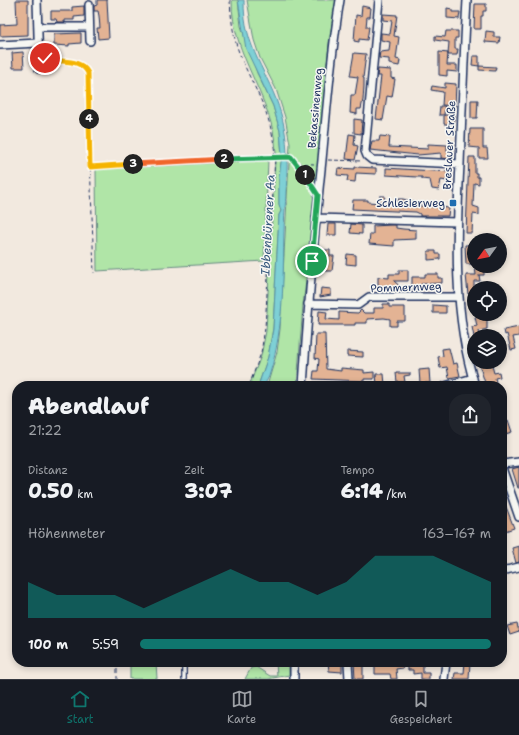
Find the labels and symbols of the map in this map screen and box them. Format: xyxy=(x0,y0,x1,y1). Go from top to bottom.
pin xyxy=(28,41,62,75)
street label: Bekassinenweg xyxy=(305,67,326,149)
street label: Breslauer Straße xyxy=(440,100,459,190)
pin: 4 xyxy=(79,109,99,129)
pin: 2 xyxy=(214,149,234,169)
pin: 3 xyxy=(123,154,143,174)
pin: 1 xyxy=(295,165,315,185)
water label: Ibbenbürener Aa xyxy=(257,174,279,277)
place label: Schlesierweg xyxy=(376,196,445,211)
marker: Schlesierweg xyxy=(448,198,458,208)
north arrow xyxy=(467,233,507,273)
pin xyxy=(295,244,329,278)
street label: Pommernweg xyxy=(370,279,442,296)

